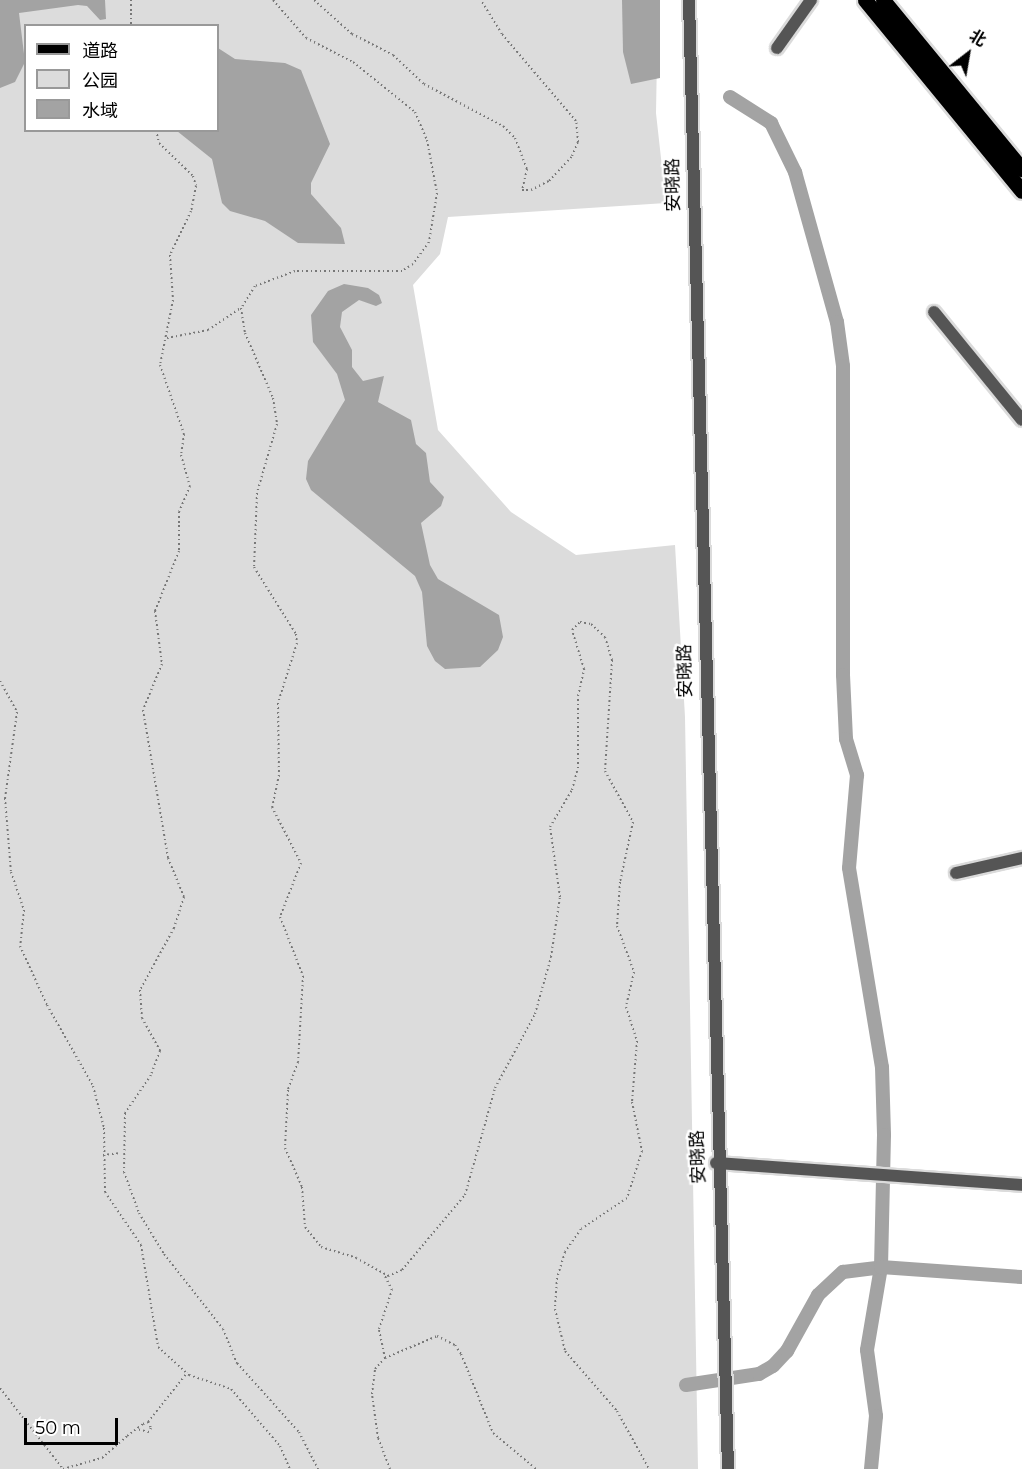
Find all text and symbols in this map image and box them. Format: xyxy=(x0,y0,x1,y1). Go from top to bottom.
legend xyxy=(24,24,219,132)
north arrow xyxy=(938,24,998,84)
text: 北 xyxy=(966,26,989,50)
text: 道路 xyxy=(82,40,118,62)
text: 公园 xyxy=(82,70,118,92)
text: 水域 xyxy=(82,100,118,122)
street label: 安晓路 xyxy=(662,158,684,212)
street label: 安晓路 xyxy=(674,644,696,698)
street label: 安晓路 xyxy=(686,1130,710,1184)
scale bar xyxy=(27,1406,122,1444)
text: 50 m xyxy=(35,1417,81,1439)

